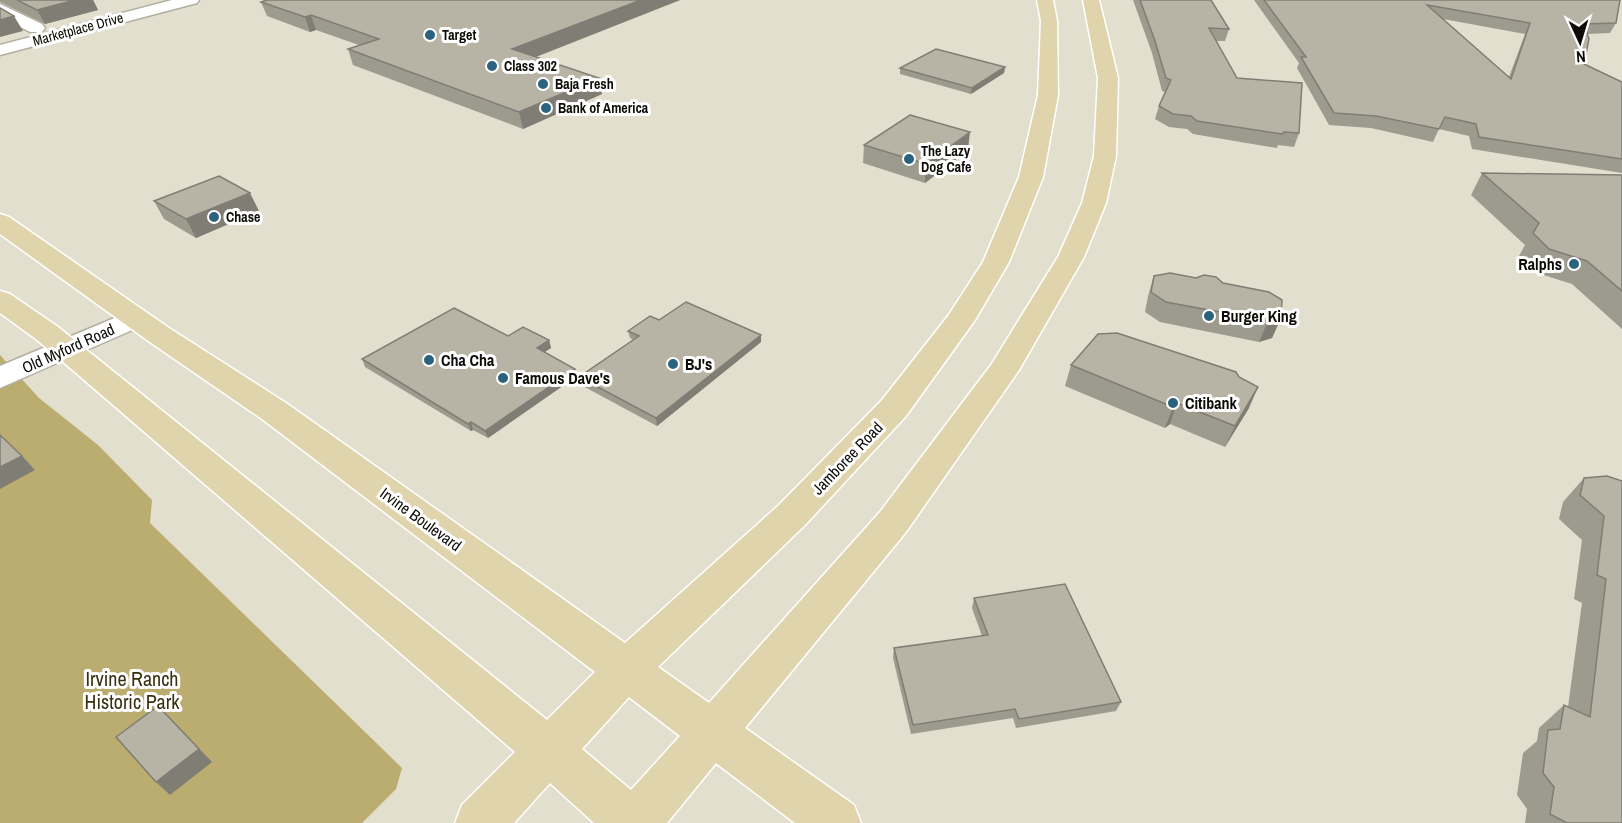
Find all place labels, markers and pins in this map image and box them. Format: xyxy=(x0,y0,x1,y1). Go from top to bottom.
place label: Target xyxy=(442,26,476,44)
marker: Target xyxy=(423,28,437,42)
place label: Class 302 xyxy=(504,57,557,75)
marker: Class 302 xyxy=(485,59,499,73)
place label: Baja Fresh xyxy=(555,75,614,93)
marker: Baja Fresh xyxy=(536,77,550,91)
place label: Bank of America xyxy=(558,99,649,117)
marker: Bank of America xyxy=(539,101,553,115)
place label: The Lazy Dog Cafe xyxy=(921,142,971,176)
marker: The Lazy Dog Cafe xyxy=(902,152,916,166)
place label: Chase xyxy=(226,208,260,226)
marker: Chase xyxy=(207,210,221,224)
place label: Ralphs xyxy=(1518,253,1562,275)
marker: Ralphs xyxy=(1567,257,1581,271)
place label: Burger King xyxy=(1221,305,1297,327)
marker: Burger King xyxy=(1202,309,1216,323)
place label: Cha Cha xyxy=(441,349,495,371)
marker: Cha Cha xyxy=(422,353,436,367)
place label: BJ's xyxy=(685,353,712,375)
marker: BJ's xyxy=(666,357,680,371)
place label: Famous Dave's xyxy=(515,367,610,389)
marker: Famous Dave's xyxy=(496,371,510,385)
place label: Citibank xyxy=(1185,392,1237,414)
marker: Citibank xyxy=(1166,396,1180,410)

